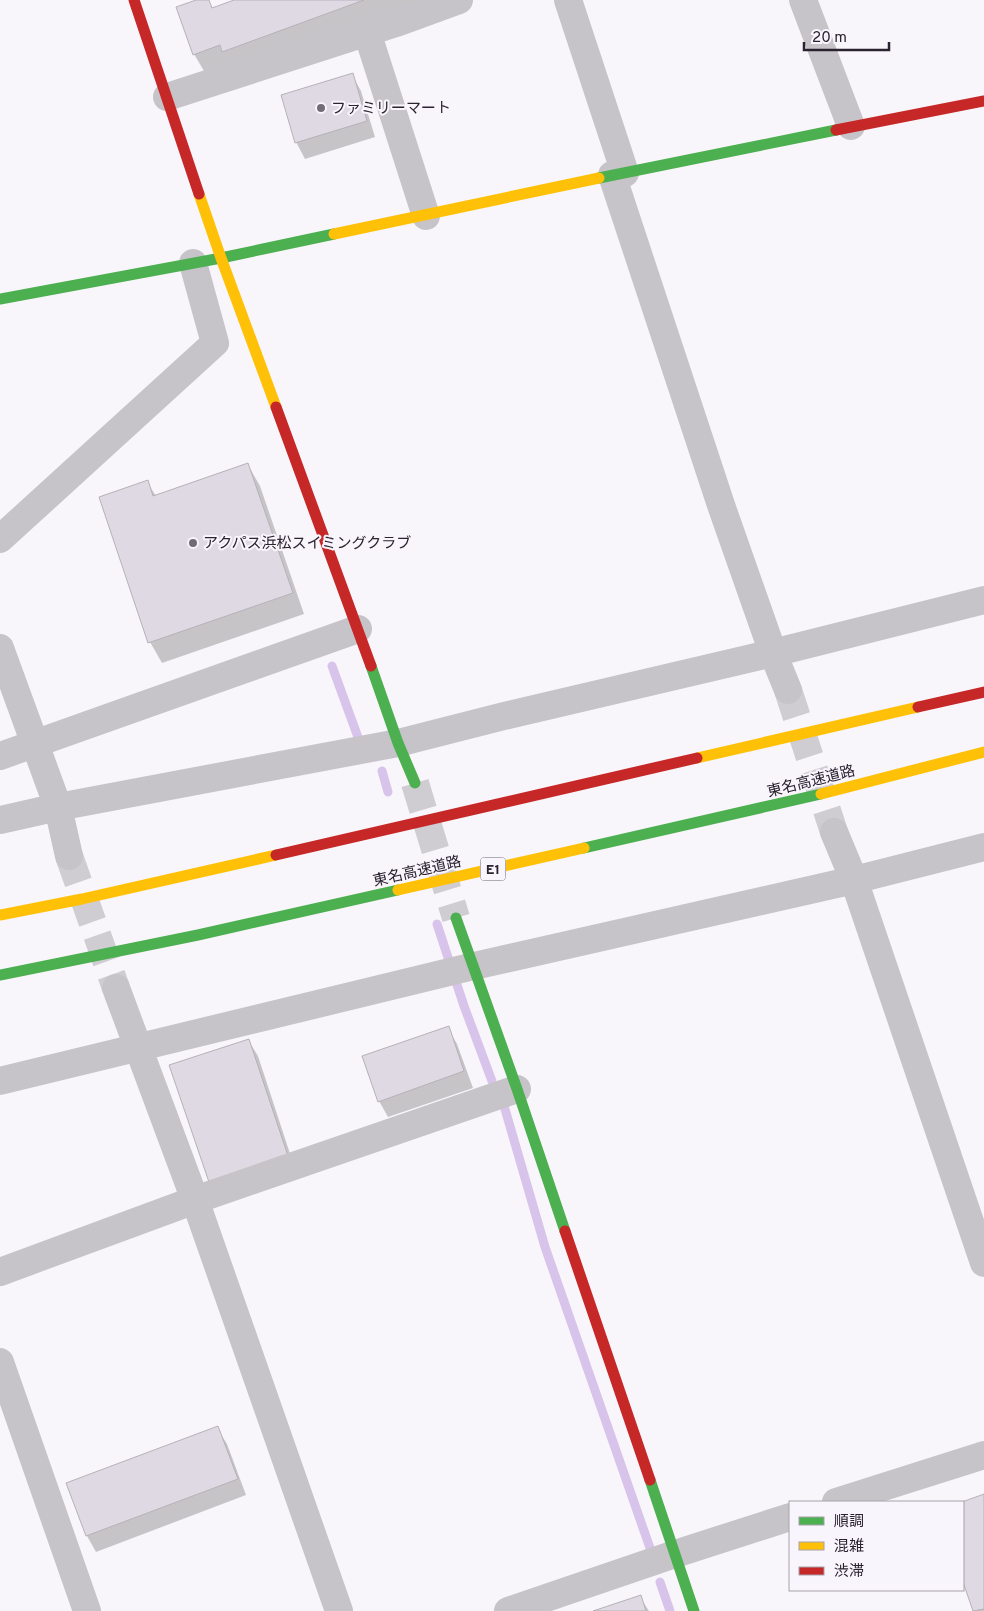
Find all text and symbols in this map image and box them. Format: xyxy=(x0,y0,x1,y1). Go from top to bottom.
scale bar xyxy=(804,20,889,52)
text: 20 m xyxy=(812,29,847,48)
place label: ファミリーマート xyxy=(331,100,451,119)
marker: ファミリーマート xyxy=(315,102,327,114)
place label: アクパス浜松スイミングクラブ xyxy=(203,535,411,554)
marker: アクパス浜松スイミングクラブ xyxy=(187,537,199,549)
street label: 東名高速道路 xyxy=(765,762,857,803)
street label: 東名高速道路 xyxy=(371,853,463,892)
road number: E1 xyxy=(480,858,506,881)
legend xyxy=(789,1501,964,1591)
text: 順調 xyxy=(834,1513,864,1532)
text: 混雑 xyxy=(834,1538,864,1557)
text: 渋滞 xyxy=(834,1563,864,1582)

